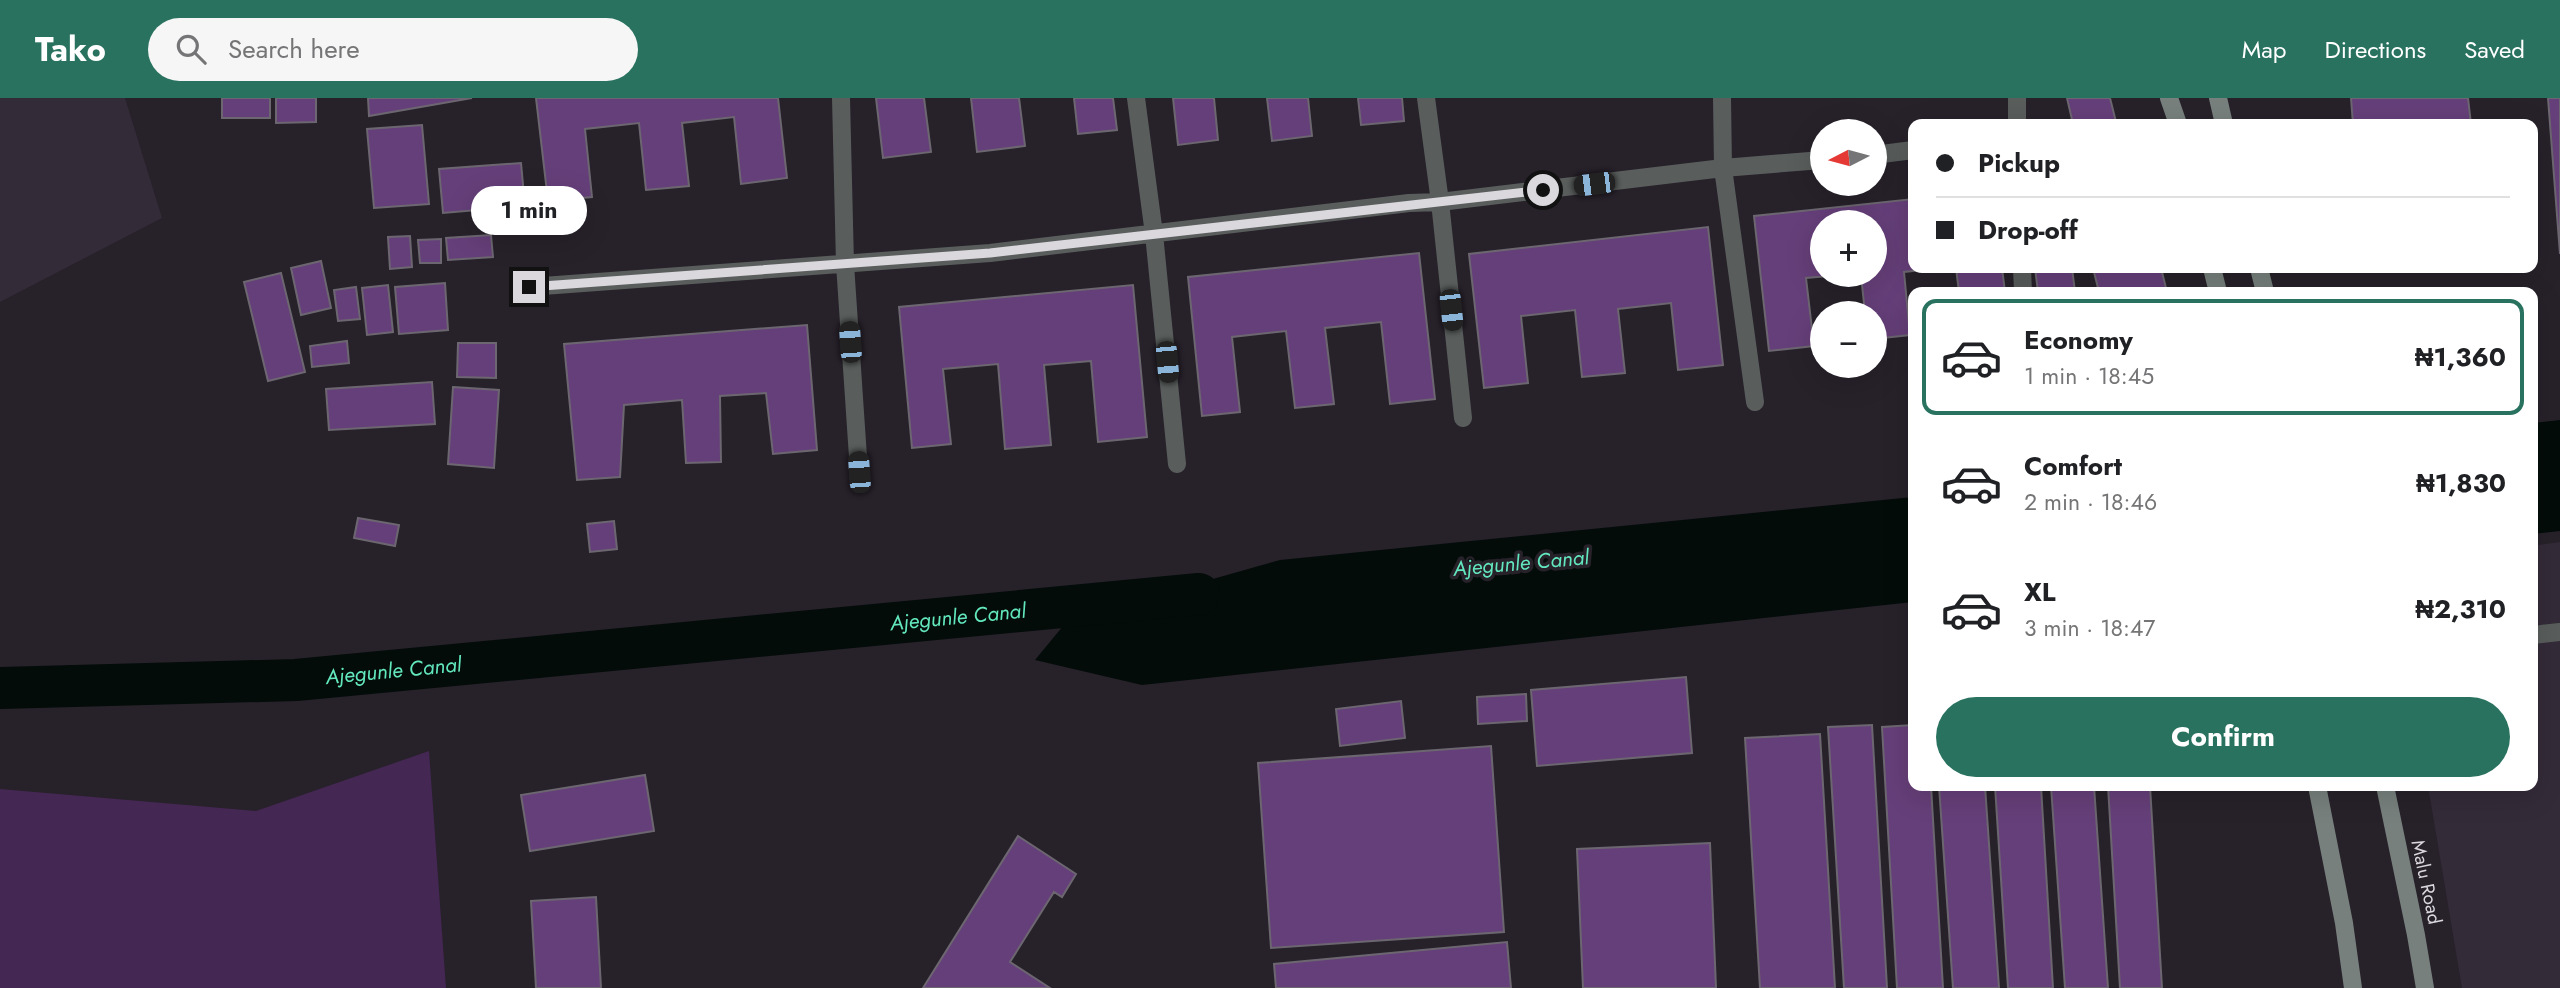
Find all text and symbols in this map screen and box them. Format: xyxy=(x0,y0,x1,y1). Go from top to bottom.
search box xyxy=(148,18,638,81)
text: Tako xyxy=(35,26,106,73)
icon: search xyxy=(172,30,210,68)
text: Search here xyxy=(228,30,360,68)
text: Map xyxy=(2242,32,2287,67)
text: Directions xyxy=(2325,32,2426,67)
text: Saved xyxy=(2464,32,2525,67)
north arrow xyxy=(1810,119,1886,196)
map controls xyxy=(1810,119,1887,378)
text: Pickup xyxy=(1978,144,2060,182)
car xyxy=(1572,171,1617,197)
route start xyxy=(1527,174,1559,206)
callout: 1 min xyxy=(471,186,587,234)
text: 1 min xyxy=(500,193,558,227)
button: + xyxy=(1810,210,1887,287)
text: Drop-off xyxy=(1978,211,2078,249)
route end xyxy=(513,271,545,303)
car xyxy=(1439,288,1464,332)
button: − xyxy=(1810,301,1887,378)
car xyxy=(839,320,862,364)
text: Economy xyxy=(2024,321,2133,359)
icon: car xyxy=(1940,326,2003,389)
text: ₦1,360 xyxy=(2415,338,2506,376)
car xyxy=(1155,340,1180,384)
text: 1 min · 18:45 xyxy=(2024,359,2154,393)
text: Comfort xyxy=(2024,447,2122,485)
car xyxy=(848,450,871,494)
icon: car xyxy=(1940,452,2003,515)
text: ₦1,830 xyxy=(2416,464,2506,502)
text: 2 min · 18:46 xyxy=(2024,485,2157,519)
water label: Ajegunle Canal xyxy=(1451,542,1591,584)
text: XL xyxy=(2024,573,2056,611)
icon: car xyxy=(1940,578,2003,641)
text: ₦2,310 xyxy=(2415,590,2506,628)
water label: Ajegunle Canal xyxy=(888,595,1028,638)
text: 3 min · 18:47 xyxy=(2024,611,2155,645)
water label: Ajegunle Canal xyxy=(323,649,464,692)
button: Confirm xyxy=(1936,697,2510,777)
street label: Malu Road xyxy=(2404,837,2449,927)

